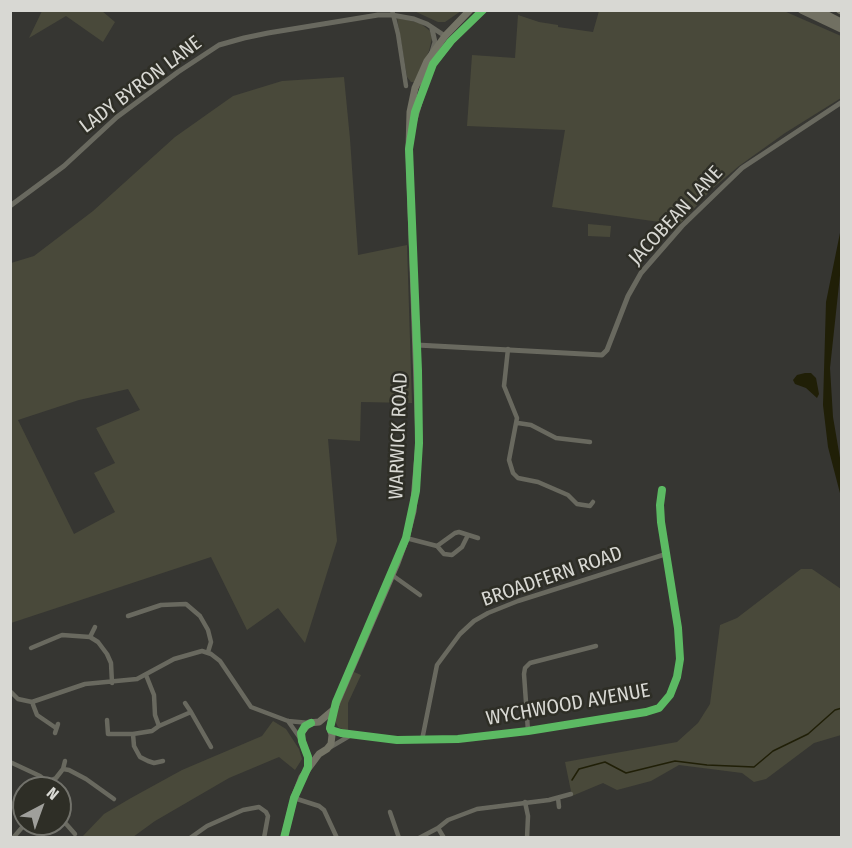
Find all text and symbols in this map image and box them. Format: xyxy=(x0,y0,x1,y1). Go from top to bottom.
street label: LADY BYRON LANE xyxy=(75,31,207,139)
street label: JACOBEAN LANE xyxy=(624,161,728,271)
street label: WARWICK ROAD xyxy=(385,372,413,500)
street label: BROADFERN ROAD xyxy=(478,542,626,612)
street label: WYCHWOOD AVENUE xyxy=(484,679,652,731)
north arrow xyxy=(12,776,72,836)
text: N xyxy=(43,783,63,804)

